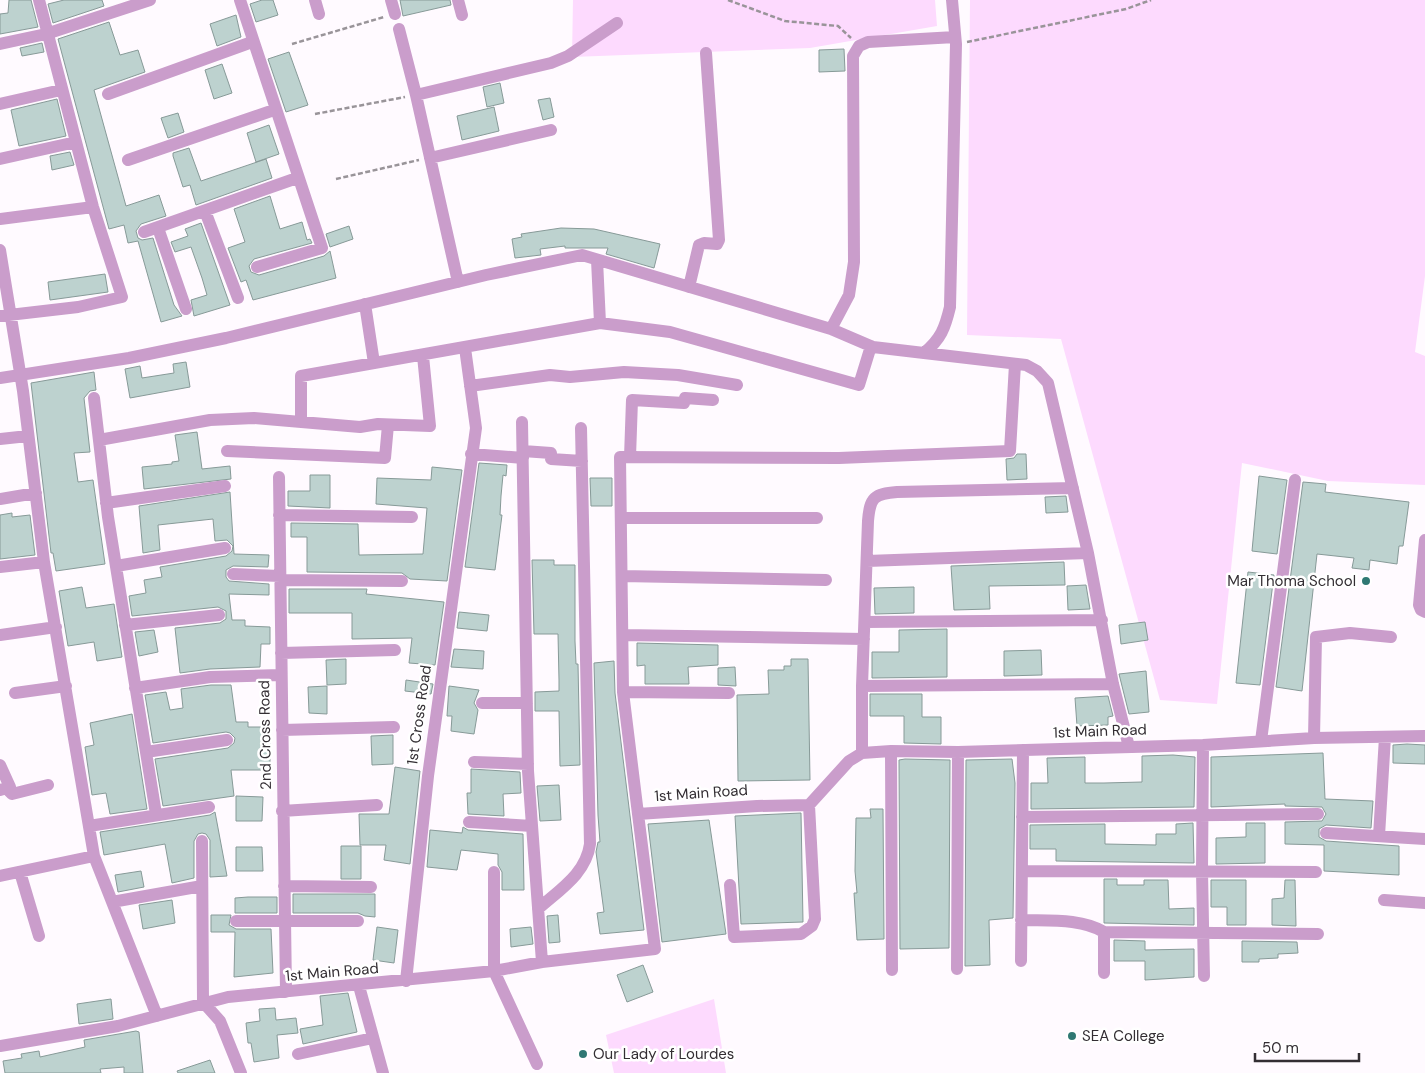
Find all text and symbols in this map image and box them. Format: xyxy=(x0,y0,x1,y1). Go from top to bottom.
place label: Mar Thoma School xyxy=(1227,571,1356,591)
marker: Mar Thoma School xyxy=(1360,575,1372,587)
street label: 1st Cross Road xyxy=(402,664,436,766)
street label: 2nd Cross Road xyxy=(254,680,276,790)
street label: 1st Main Road xyxy=(1053,719,1147,743)
street label: 1st Main Road xyxy=(654,780,748,806)
street label: 1st Main Road xyxy=(284,958,380,986)
place label: SEA College xyxy=(1082,1026,1165,1046)
marker: SEA College xyxy=(1066,1030,1078,1042)
scale bar xyxy=(1255,1030,1359,1062)
text: 50 m xyxy=(1262,1038,1299,1058)
place label: Our Lady of Lourdes xyxy=(593,1044,734,1064)
marker: Our Lady of Lourdes xyxy=(577,1048,589,1060)

